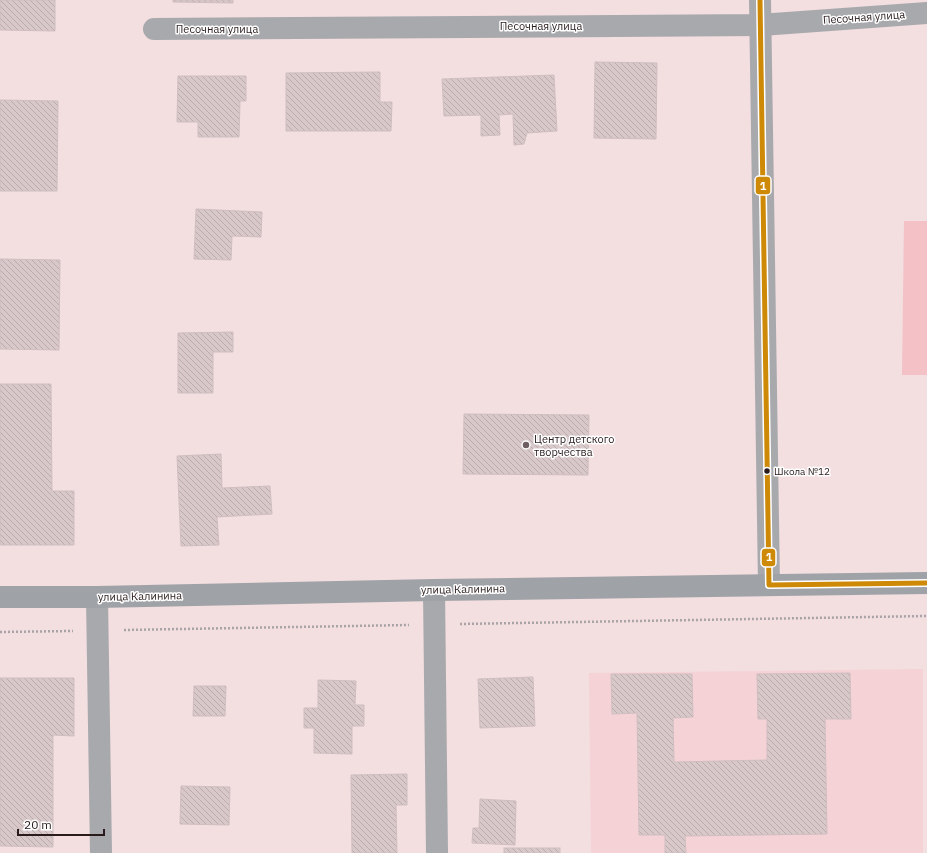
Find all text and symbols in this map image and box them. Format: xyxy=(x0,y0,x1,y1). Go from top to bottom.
street label: Песочная улица xyxy=(822,7,906,27)
street label: Песочная улица xyxy=(500,19,582,33)
street label: Песочная улица xyxy=(176,22,258,36)
line badge: 1 xyxy=(755,176,771,195)
text: 1 xyxy=(760,179,767,193)
place label: Центр детского творчества xyxy=(534,432,614,459)
marker: Центр детского творчества xyxy=(521,440,531,450)
place label: Школа №12 xyxy=(774,465,830,478)
marker: Школа №12 xyxy=(762,466,772,476)
line badge: 1 xyxy=(761,548,776,567)
text: 1 xyxy=(766,550,773,564)
street label: улица Калинина xyxy=(421,581,505,597)
street label: улица Калинина xyxy=(98,588,182,604)
scale bar xyxy=(18,811,104,837)
text: 20 m xyxy=(24,817,52,832)

